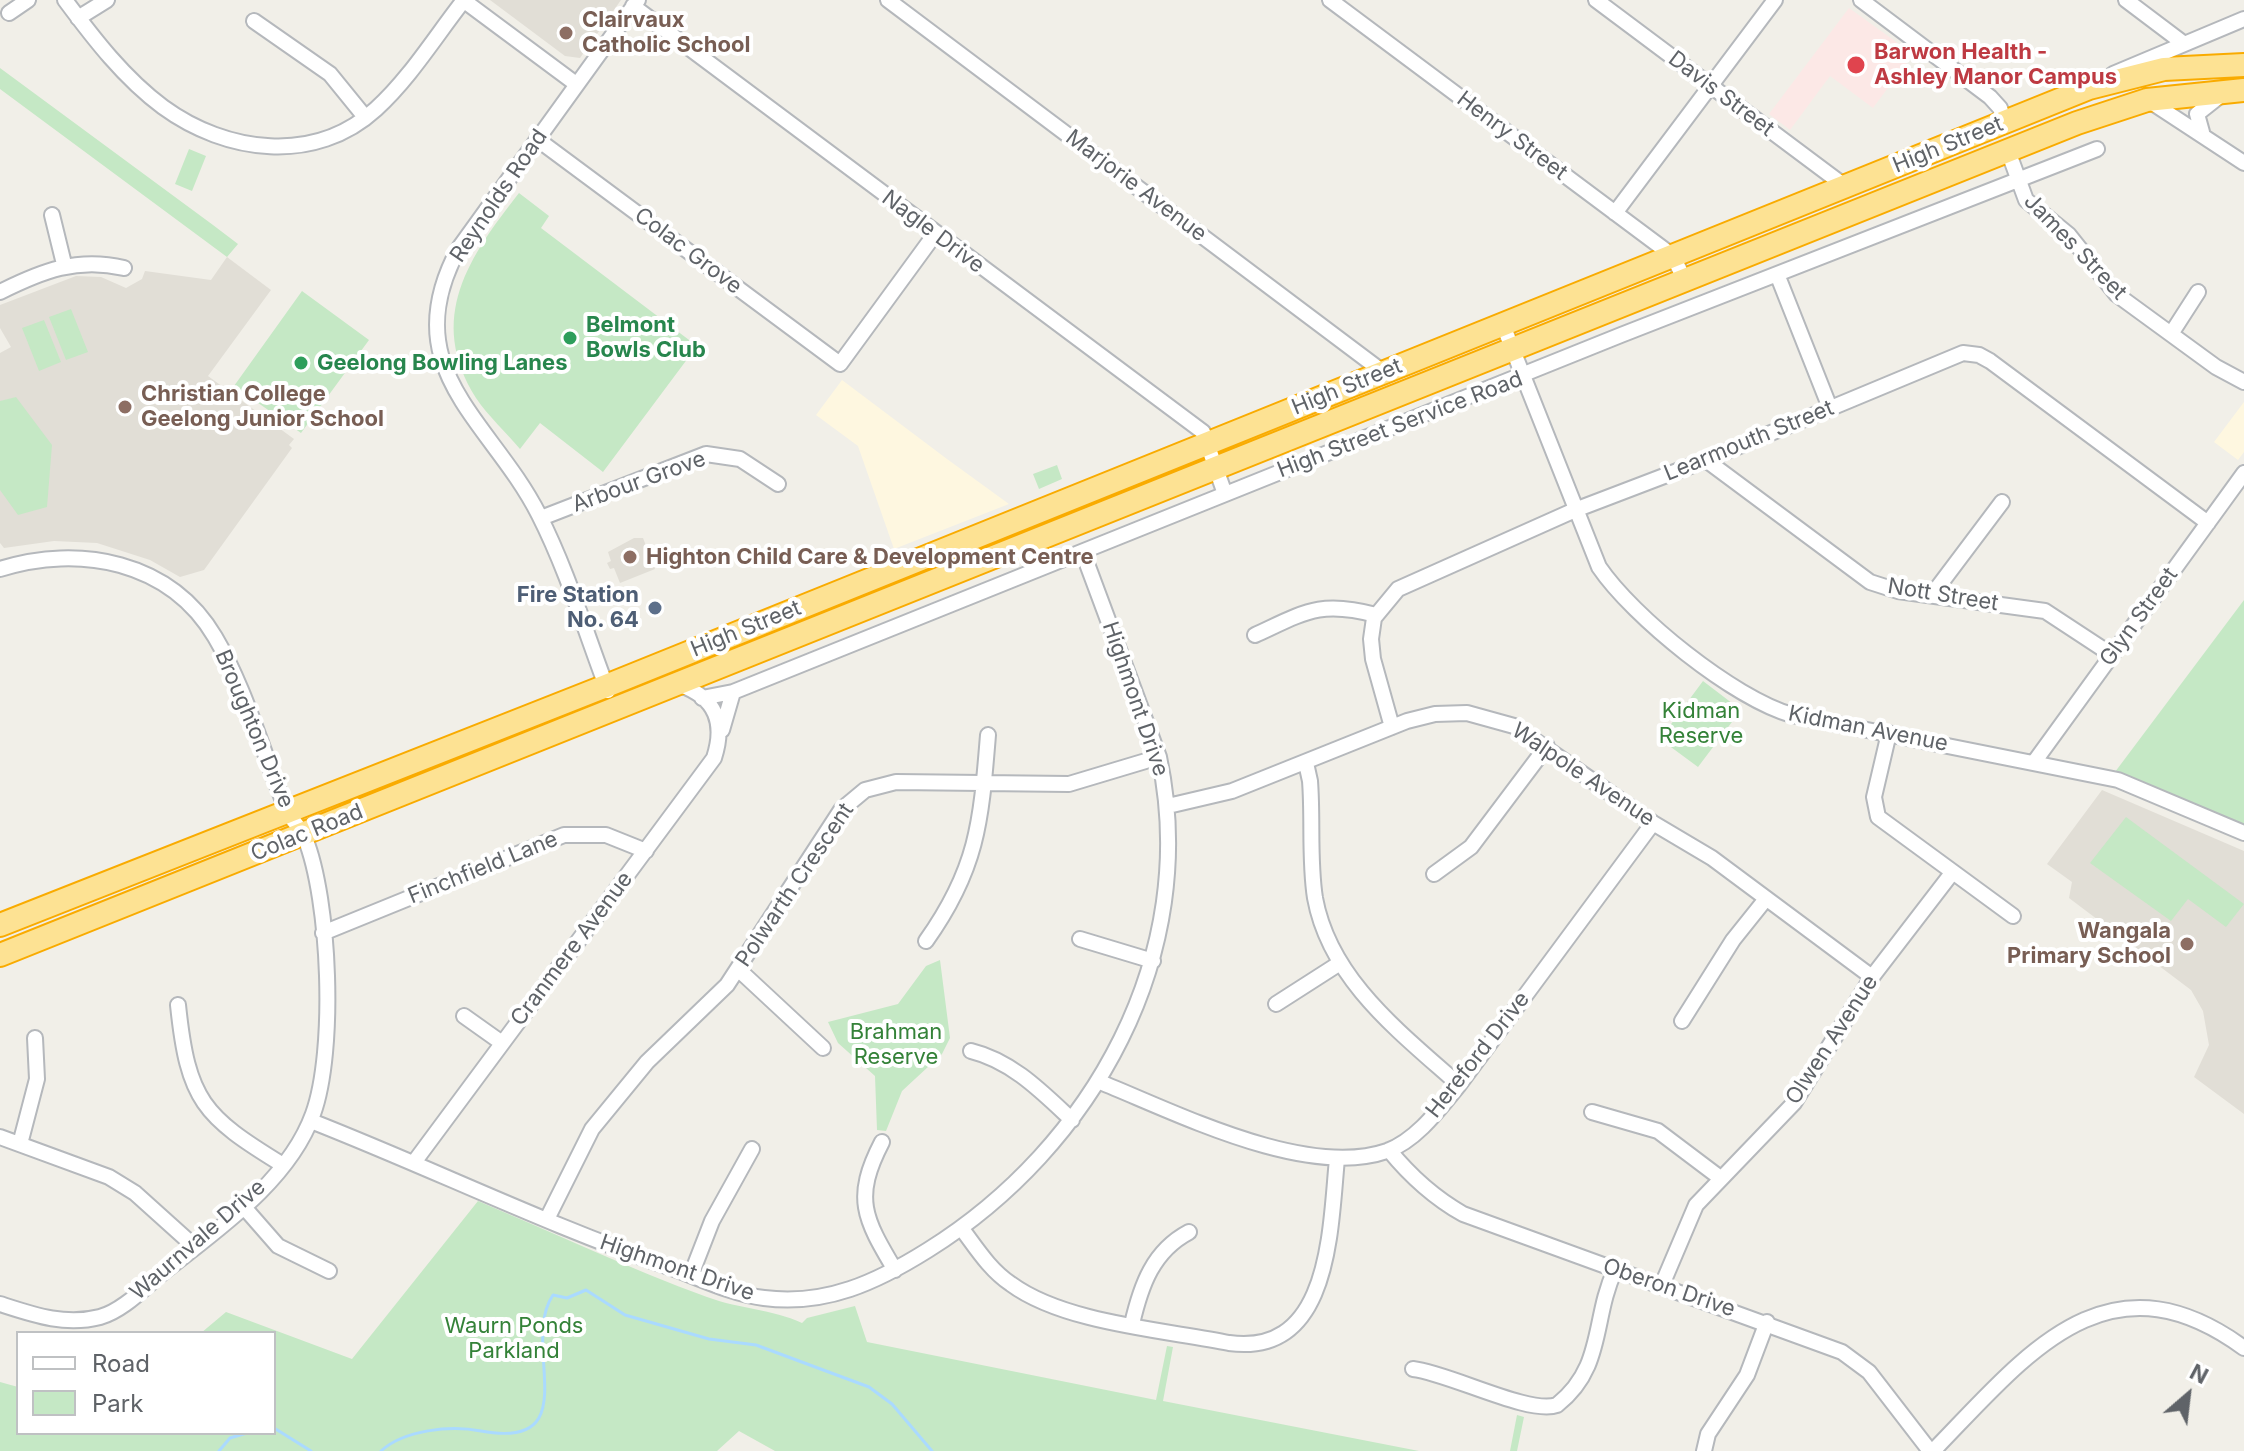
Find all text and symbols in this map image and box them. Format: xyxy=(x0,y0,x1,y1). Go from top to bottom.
place label: Clairvaux Catholic School xyxy=(582,7,750,58)
marker: Clairvaux Catholic School xyxy=(557,24,575,42)
place label: Barwon Health - Ashley Manor Campus xyxy=(1874,39,2117,90)
street label: Davis Street xyxy=(1663,46,1779,142)
marker: Barwon Health - Ashley Manor Campus xyxy=(1845,54,1867,76)
street label: Henry Street xyxy=(1452,86,1572,186)
street label: High Street xyxy=(1889,111,2007,179)
street label: Marjorie Avenue xyxy=(1060,124,1212,248)
street label: Reynolds Road xyxy=(445,125,553,267)
street label: Nagle Drive xyxy=(877,185,989,279)
street label: James Street xyxy=(2018,189,2132,305)
street label: Colac Grove xyxy=(629,202,747,300)
place label: Belmont Bowls Club xyxy=(586,312,706,364)
marker: Belmont Bowls Club xyxy=(561,329,579,347)
place label: Geelong Bowling Lanes xyxy=(317,350,567,376)
street label: High Street xyxy=(1288,353,1406,421)
marker: Geelong Bowling Lanes xyxy=(292,354,310,372)
street label: High Street Service Road xyxy=(1274,366,1526,484)
place label: Christian College Geelong Junior School xyxy=(141,381,384,432)
street label: Learmouth Street xyxy=(1660,395,1838,487)
marker: Christian College Geelong Junior School xyxy=(116,398,134,416)
street label: Arbour Grove xyxy=(569,446,709,518)
place label: Highton Child Care & Development Centre xyxy=(646,544,1094,570)
marker: Highton Child Care & Development Centre xyxy=(621,548,639,566)
street label: Glyn Street xyxy=(2094,563,2184,671)
street label: Nott Street xyxy=(1886,573,2000,617)
place label: Fire Station No. 64 xyxy=(517,582,639,634)
street label: High Street xyxy=(687,595,805,663)
marker: Fire Station No. 64 xyxy=(646,599,664,617)
street label: Highmont Drive xyxy=(1096,618,1174,780)
street label: Broughton Drive xyxy=(209,646,299,812)
park label: Kidman Reserve xyxy=(1659,698,1743,750)
street label: Kidman Avenue xyxy=(1786,701,1950,757)
street label: Walpole Avenue xyxy=(1507,717,1659,833)
street label: Polwarth Crescent xyxy=(730,798,860,972)
street label: Colac Road xyxy=(247,799,367,867)
street label: Finchfield Lane xyxy=(404,826,562,910)
street label: Cranmere Avenue xyxy=(505,867,639,1031)
place label: Wangala Primary School xyxy=(2007,918,2171,970)
marker: Wangala Primary School xyxy=(2178,935,2196,953)
street label: Olwen Avenue xyxy=(1780,970,1884,1110)
street label: Hereford Drive xyxy=(1421,987,1535,1123)
park label: Brahman Reserve xyxy=(850,1019,942,1070)
street label: Waurnvale Drive xyxy=(125,1174,271,1306)
street label: Highmont Drive xyxy=(596,1229,758,1307)
street label: Oberon Drive xyxy=(1599,1253,1739,1323)
park label: Waurn Ponds Parkland xyxy=(445,1313,583,1364)
legend xyxy=(16,1331,276,1435)
text: Road xyxy=(92,1349,150,1378)
north arrow xyxy=(2148,1355,2228,1435)
text: N xyxy=(2186,1358,2213,1389)
text: Park xyxy=(92,1389,143,1418)

